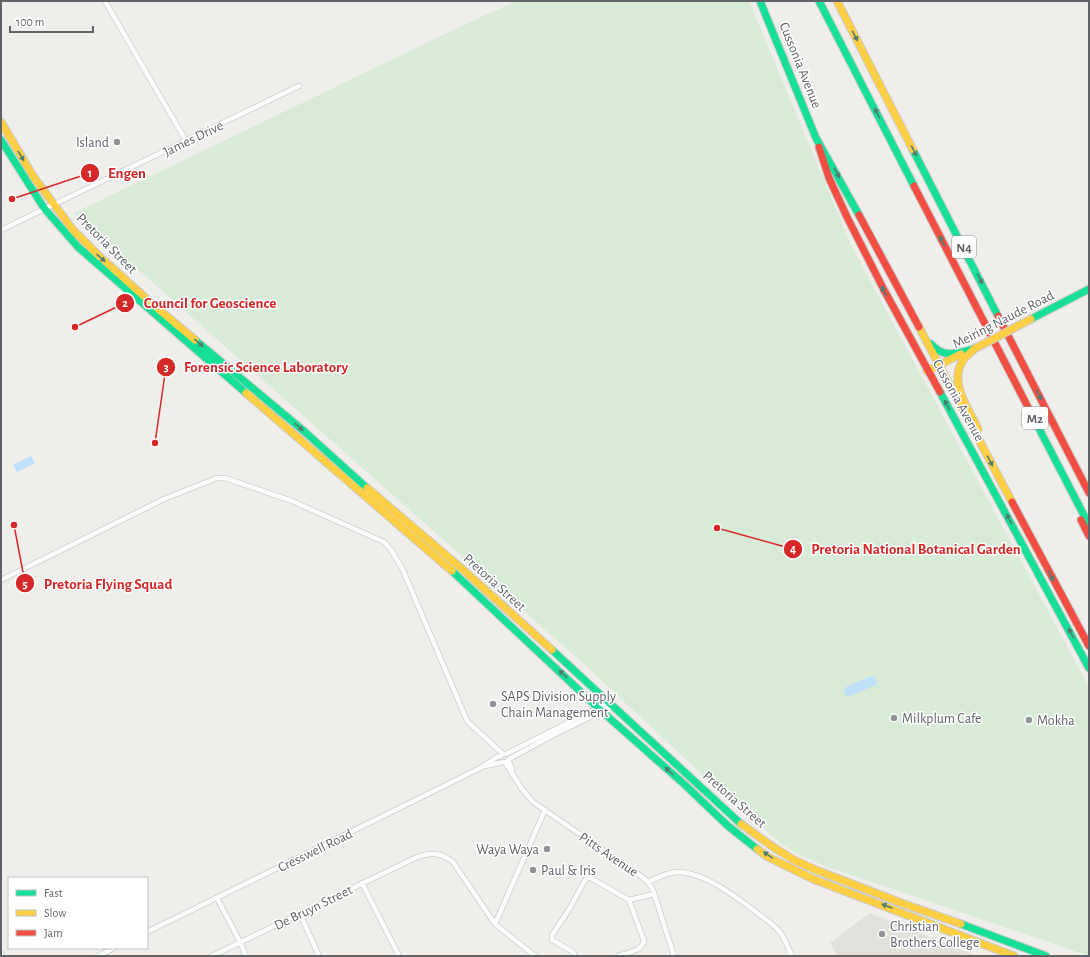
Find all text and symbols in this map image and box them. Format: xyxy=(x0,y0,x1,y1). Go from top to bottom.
scale bar xyxy=(10,8,93,34)
text: 100 m xyxy=(16,16,44,28)
street label: Cussonia Avenue xyxy=(776,20,824,110)
one-way arrow xyxy=(852,30,858,41)
one-way arrow xyxy=(874,107,880,118)
street label: James Drive xyxy=(161,118,226,159)
place label: Island xyxy=(76,136,109,150)
marker: Island xyxy=(112,137,122,147)
one-way arrow xyxy=(911,146,918,157)
one-way arrow xyxy=(17,151,25,161)
callout: Engen xyxy=(80,159,154,186)
text: Engen xyxy=(108,166,146,181)
text: 1 xyxy=(88,167,92,179)
one-way arrow xyxy=(833,167,840,179)
street label: Pretoria Street xyxy=(74,211,139,277)
one-way arrow xyxy=(939,235,946,247)
road number: N4 xyxy=(952,236,976,258)
one-way arrow xyxy=(96,253,106,263)
one-way arrow xyxy=(977,274,983,285)
one-way arrow xyxy=(881,285,888,297)
street label: Meiring Naude Road xyxy=(951,288,1056,351)
callout: Council for Geoscience xyxy=(115,289,284,316)
text: Council for Geoscience xyxy=(144,296,276,311)
text: 2 xyxy=(122,297,128,309)
one-way arrow xyxy=(194,339,204,348)
callout: Forensic Science Laboratory xyxy=(156,353,356,380)
street label: Cussonia Avenue xyxy=(930,357,986,444)
text: Forensic Science Laboratory xyxy=(184,360,348,375)
text: 3 xyxy=(163,361,169,373)
one-way arrow xyxy=(1036,389,1042,401)
one-way arrow xyxy=(943,399,950,411)
road number: M2 xyxy=(1022,407,1048,429)
one-way arrow xyxy=(293,422,304,431)
one-way arrow xyxy=(987,455,993,467)
one-way arrow xyxy=(1006,513,1013,525)
callout: Pretoria National Botanical Garden xyxy=(783,536,1028,563)
text: Pretoria National Botanical Garden xyxy=(811,542,1021,557)
text: 4 xyxy=(790,543,796,555)
street label: Pretoria Street xyxy=(460,551,529,615)
callout: Pretoria Flying Squad xyxy=(15,570,180,597)
one-way arrow xyxy=(1048,570,1055,581)
text: Pretoria Flying Squad xyxy=(44,577,172,592)
text: 5 xyxy=(22,578,28,590)
one-way arrow xyxy=(1067,628,1074,639)
one-way arrow xyxy=(558,669,568,678)
place label: SAPS Division Supply Chain Management xyxy=(501,690,616,720)
marker: SAPS Division Supply Chain Management xyxy=(488,699,498,709)
place label: Milkplum Cafe xyxy=(902,712,981,726)
marker: Milkplum Cafe xyxy=(889,713,899,723)
place label: Mokha xyxy=(1037,714,1075,728)
marker: Mokha xyxy=(1024,715,1034,725)
one-way arrow xyxy=(664,766,674,775)
street label: Pretoria Street xyxy=(700,769,769,831)
street label: Cresswell Road xyxy=(276,827,355,875)
street label: Pitts Avenue xyxy=(576,830,641,880)
place label: Waya Waya xyxy=(476,843,540,857)
marker: Waya Waya xyxy=(542,844,552,854)
one-way arrow xyxy=(762,851,773,859)
place label: Paul & Iris xyxy=(541,864,596,878)
marker: Paul & Iris xyxy=(528,865,538,875)
legend xyxy=(8,877,148,949)
street label: De Bruyn Street xyxy=(272,883,355,933)
text: Fast xyxy=(44,887,63,899)
one-way arrow xyxy=(880,903,892,909)
text: Slow xyxy=(44,907,66,919)
place label: Christian Brothers College xyxy=(890,920,979,950)
text: Jam xyxy=(44,927,63,939)
marker: Christian Brothers College xyxy=(877,929,887,939)

